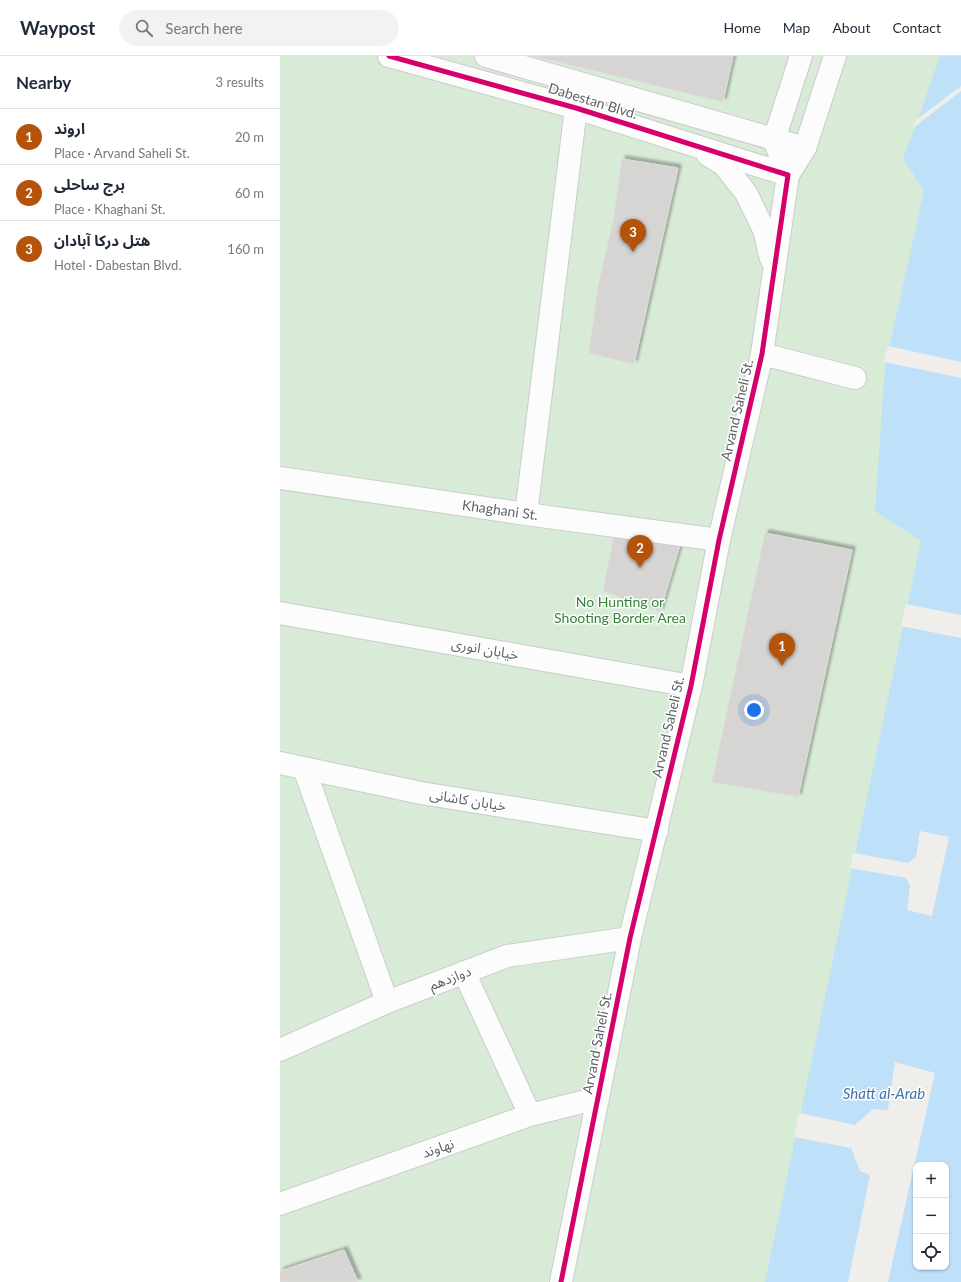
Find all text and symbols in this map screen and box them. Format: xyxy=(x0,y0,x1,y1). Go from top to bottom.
search box xyxy=(119,10,399,46)
text: Waypost xyxy=(20,16,95,39)
icon: search xyxy=(133,17,155,39)
text: Search here xyxy=(165,19,243,37)
text: Home xyxy=(723,19,761,36)
text: Map xyxy=(783,19,810,36)
text: About xyxy=(832,19,870,36)
text: Contact xyxy=(892,19,941,36)
text: Nearby xyxy=(16,72,71,93)
text: 3 results xyxy=(216,74,264,90)
street label: Dabestan Blvd. xyxy=(546,79,640,122)
text: اروند xyxy=(54,119,85,137)
text: 1 xyxy=(25,129,33,145)
text: 20 m xyxy=(235,129,264,145)
text: Place · Arvand Saheli St. xyxy=(54,145,190,161)
text: برج ساحلی xyxy=(54,175,125,193)
text: 2 xyxy=(25,185,33,201)
text: 60 m xyxy=(235,185,264,201)
text: Place · Khaghani St. xyxy=(54,201,165,217)
pin: 3 xyxy=(620,219,646,252)
text: هتل درکا آبادان xyxy=(54,231,150,249)
text: 3 xyxy=(25,241,33,257)
text: 160 m xyxy=(227,241,264,257)
text: Hotel · Dabestan Blvd. xyxy=(54,257,181,273)
street label: Arvand Saheli St. xyxy=(717,358,756,462)
street label: Khaghani St. xyxy=(461,496,539,523)
pin: 2 xyxy=(627,535,653,568)
park label: No Hunting or Shooting Border Area xyxy=(554,593,686,626)
pin: 1 xyxy=(769,633,795,666)
street label: خیابان انوری xyxy=(450,634,520,664)
street label: Arvand Saheli St. xyxy=(648,675,687,779)
your location xyxy=(744,700,764,720)
street label: خیابان کاشانی xyxy=(428,785,508,815)
street label: دوازدهم xyxy=(426,962,475,996)
street label: Arvand Saheli St. xyxy=(578,991,615,1095)
water label: Shatt al-Arab xyxy=(843,1084,925,1102)
street label: نهاوند xyxy=(420,1134,456,1162)
map controls xyxy=(913,1162,949,1270)
button: + xyxy=(913,1162,949,1198)
button: − xyxy=(913,1198,949,1234)
button: locate xyxy=(913,1234,949,1270)

